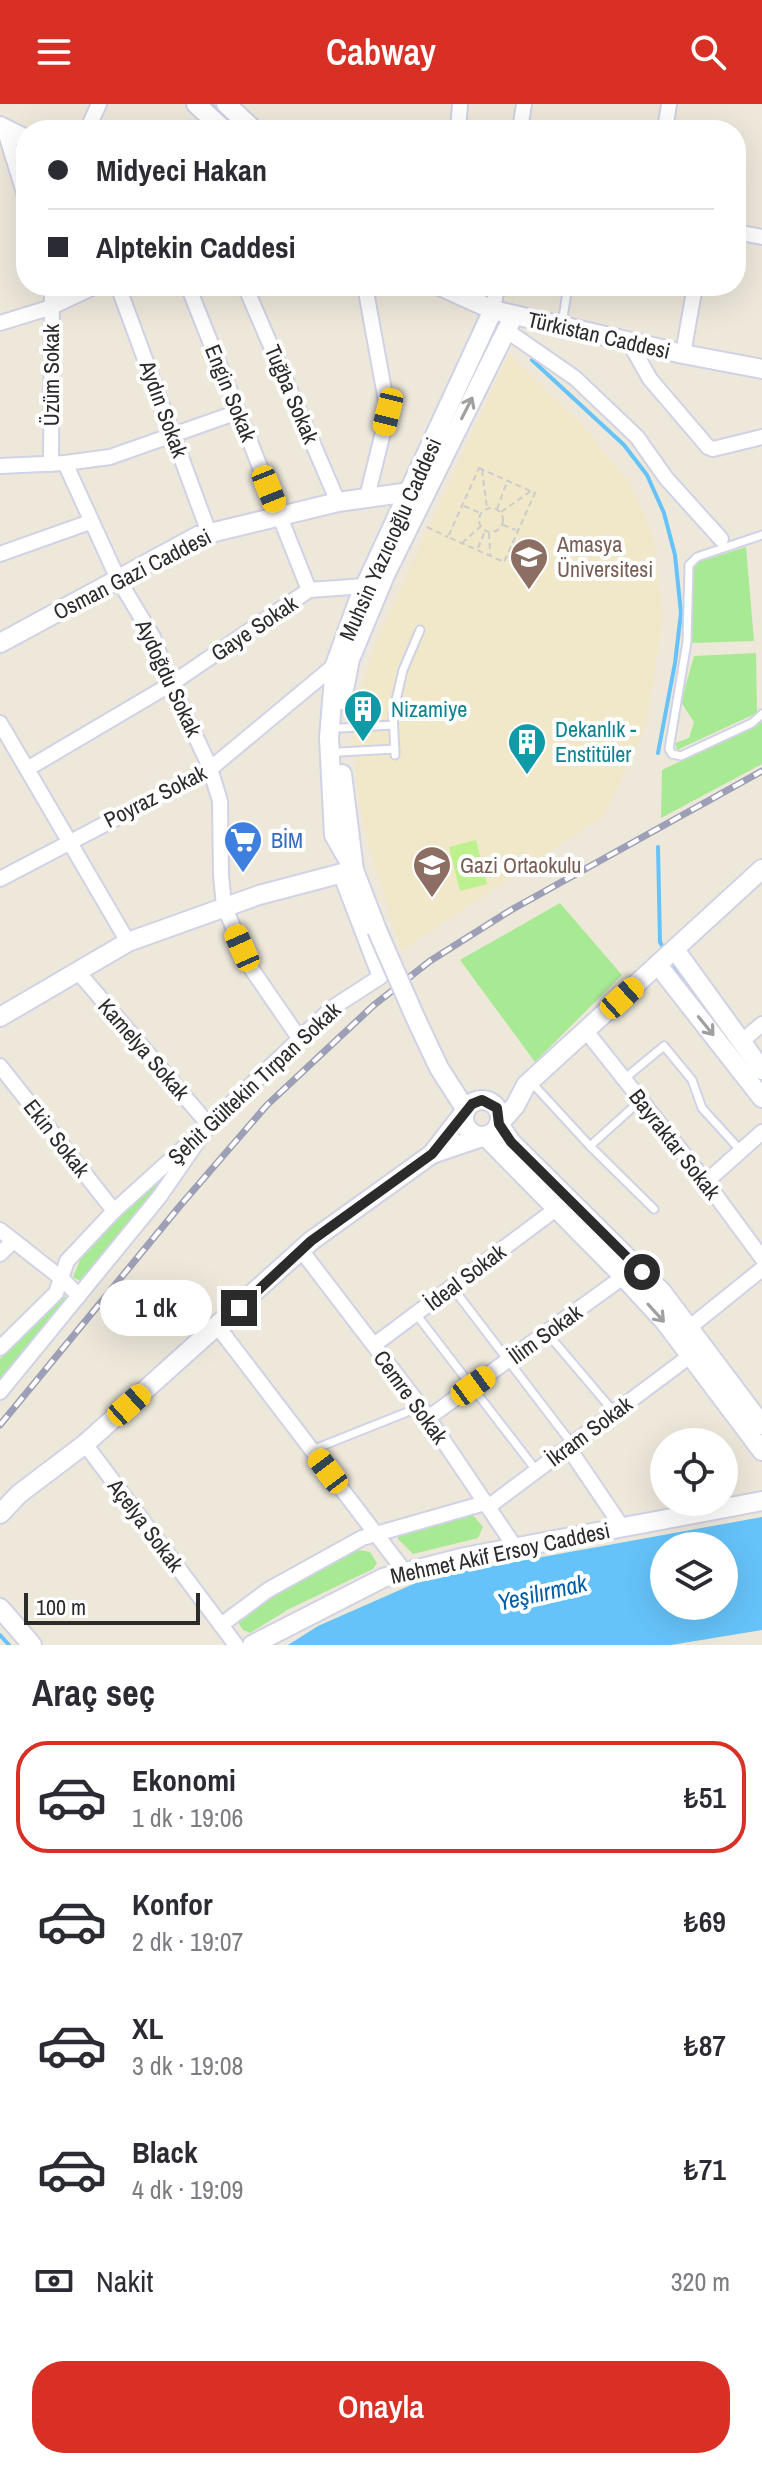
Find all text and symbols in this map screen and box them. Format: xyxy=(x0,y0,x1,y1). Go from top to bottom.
text: Cabway xyxy=(326,28,436,76)
icon: menu xyxy=(32,30,76,74)
icon: search xyxy=(686,30,730,74)
text: Midyeci Hakan xyxy=(96,150,267,190)
text: Alptekin Caddesi xyxy=(96,227,296,267)
street label: Türkistan Caddesi xyxy=(525,304,673,366)
street label: Üzüm Sokak xyxy=(36,323,66,426)
street label: Engin Sokak xyxy=(198,340,264,447)
street label: Tuğba Sokak xyxy=(258,340,327,449)
street label: Aydın Sokak xyxy=(132,355,196,462)
car xyxy=(371,386,405,438)
one-way arrow xyxy=(460,397,475,421)
street label: Muhsin Yazıcıoğlu Caddesi xyxy=(332,433,448,645)
car xyxy=(249,462,289,516)
street label: Osman Gazi Caddesi xyxy=(48,521,216,627)
place label: Amasya Üniversitesi xyxy=(556,529,653,584)
school or university icon: Amasya Üniversitesi xyxy=(508,536,550,591)
street label: Gaye Sokak xyxy=(205,588,304,668)
street label: Aydoğdu Sokak xyxy=(128,614,210,742)
building icon: Nizamiye xyxy=(342,688,384,743)
place label: Nizamiye xyxy=(391,694,467,724)
place label: Dekanlık - Enstitüler xyxy=(555,714,636,769)
building icon: Dekanlık - Enstitüler xyxy=(506,721,548,776)
street label: Poyraz Sokak xyxy=(99,757,212,835)
supermarket icon: BİM xyxy=(222,819,264,874)
place label: BİM xyxy=(271,825,303,855)
school or university icon: Gazi Ortaokulu xyxy=(411,844,453,899)
place label: Gazi Ortaokulu xyxy=(460,850,581,880)
car xyxy=(221,921,263,975)
car xyxy=(596,973,648,1023)
street label: Kamelya Sokak xyxy=(92,992,197,1107)
street label: Şehit Gültekin Tırpan Sokak xyxy=(161,994,348,1171)
one-way arrow xyxy=(698,1015,715,1036)
street label: Bayraktar Sokak xyxy=(622,1083,728,1206)
street label: Ekin Sokak xyxy=(17,1093,98,1184)
street label: İdeal Sokak xyxy=(418,1236,512,1317)
route start xyxy=(624,1254,660,1290)
callout: 1 dk xyxy=(99,1280,211,1336)
text: 1 dk xyxy=(135,1290,177,1325)
route end xyxy=(221,1290,257,1326)
street label: İlim Sokak xyxy=(502,1297,589,1371)
one-way arrow xyxy=(647,1302,665,1322)
street label: Cemre Sokak xyxy=(367,1344,456,1451)
car xyxy=(447,1362,499,1410)
car xyxy=(103,1380,155,1430)
street label: İkram Sokak xyxy=(540,1388,639,1473)
map controls xyxy=(650,1428,738,1620)
button: locate xyxy=(650,1428,738,1516)
car xyxy=(304,1445,352,1497)
street label: Açelya Sokak xyxy=(101,1472,191,1578)
street label: Mehmet Akif Ersoy Caddesi xyxy=(388,1515,612,1591)
button: layers xyxy=(650,1532,738,1620)
water label: Yeşilırmak xyxy=(494,1566,591,1618)
scale bar xyxy=(24,1589,200,1625)
text: 100 m xyxy=(36,1592,86,1622)
text: Araç seç xyxy=(32,1669,155,1717)
text: Ekonomi xyxy=(132,1760,236,1800)
icon: car xyxy=(36,1761,108,1833)
text: ₺51 xyxy=(684,1777,726,1817)
text: 1 dk · 19:06 xyxy=(132,1800,243,1835)
text: Konfor xyxy=(132,1884,213,1924)
icon: car xyxy=(36,1885,108,1957)
text: ₺69 xyxy=(684,1901,726,1941)
text: 2 dk · 19:07 xyxy=(132,1924,243,1959)
text: XL xyxy=(132,2008,163,2048)
icon: car xyxy=(36,2009,108,2081)
text: ₺87 xyxy=(684,2025,726,2065)
text: 3 dk · 19:08 xyxy=(132,2048,243,2083)
text: Black xyxy=(132,2132,198,2172)
icon: car xyxy=(36,2133,108,2205)
text: ₺71 xyxy=(684,2149,726,2189)
text: 4 dk · 19:09 xyxy=(132,2172,243,2207)
icon: cash xyxy=(32,2259,76,2303)
text: Nakit xyxy=(96,2261,153,2301)
text: 320 m xyxy=(671,2264,730,2299)
button: Onayla xyxy=(32,2361,730,2453)

